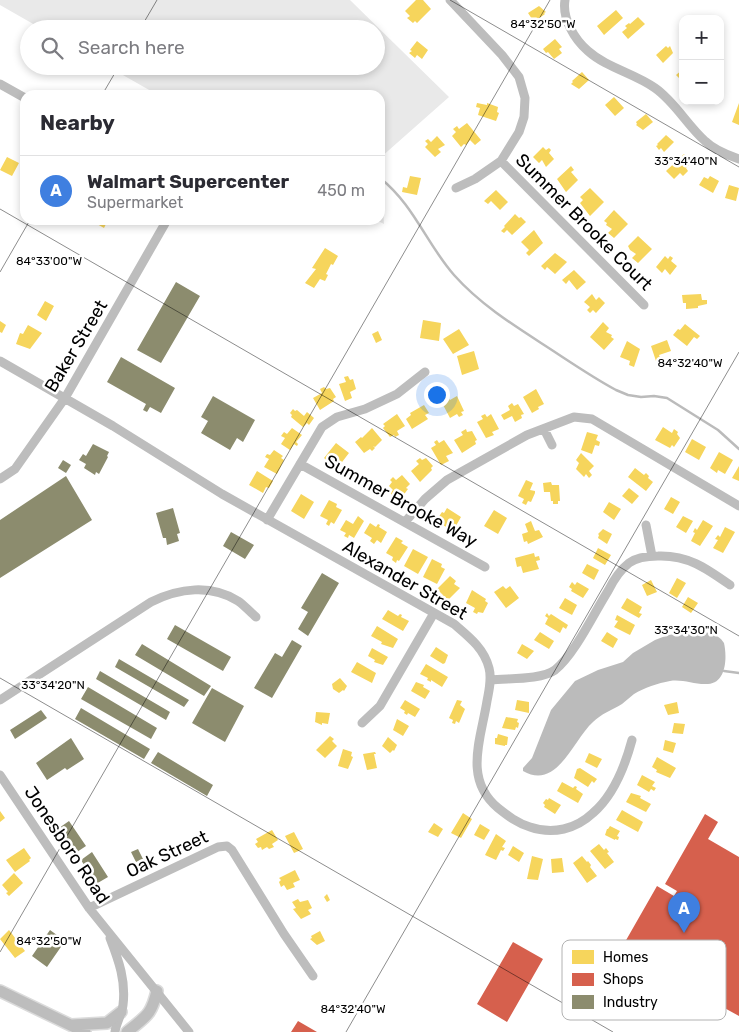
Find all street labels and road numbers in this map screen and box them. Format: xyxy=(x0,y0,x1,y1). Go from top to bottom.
street label: Summer Brooke Court xyxy=(511,149,657,295)
street label: Baker Street xyxy=(40,296,112,396)
street label: Summer Brooke Way xyxy=(321,450,481,552)
street label: Alexander Street xyxy=(339,535,471,625)
street label: Jonesboro Road xyxy=(20,782,114,908)
street label: Oak Street xyxy=(123,826,211,882)

